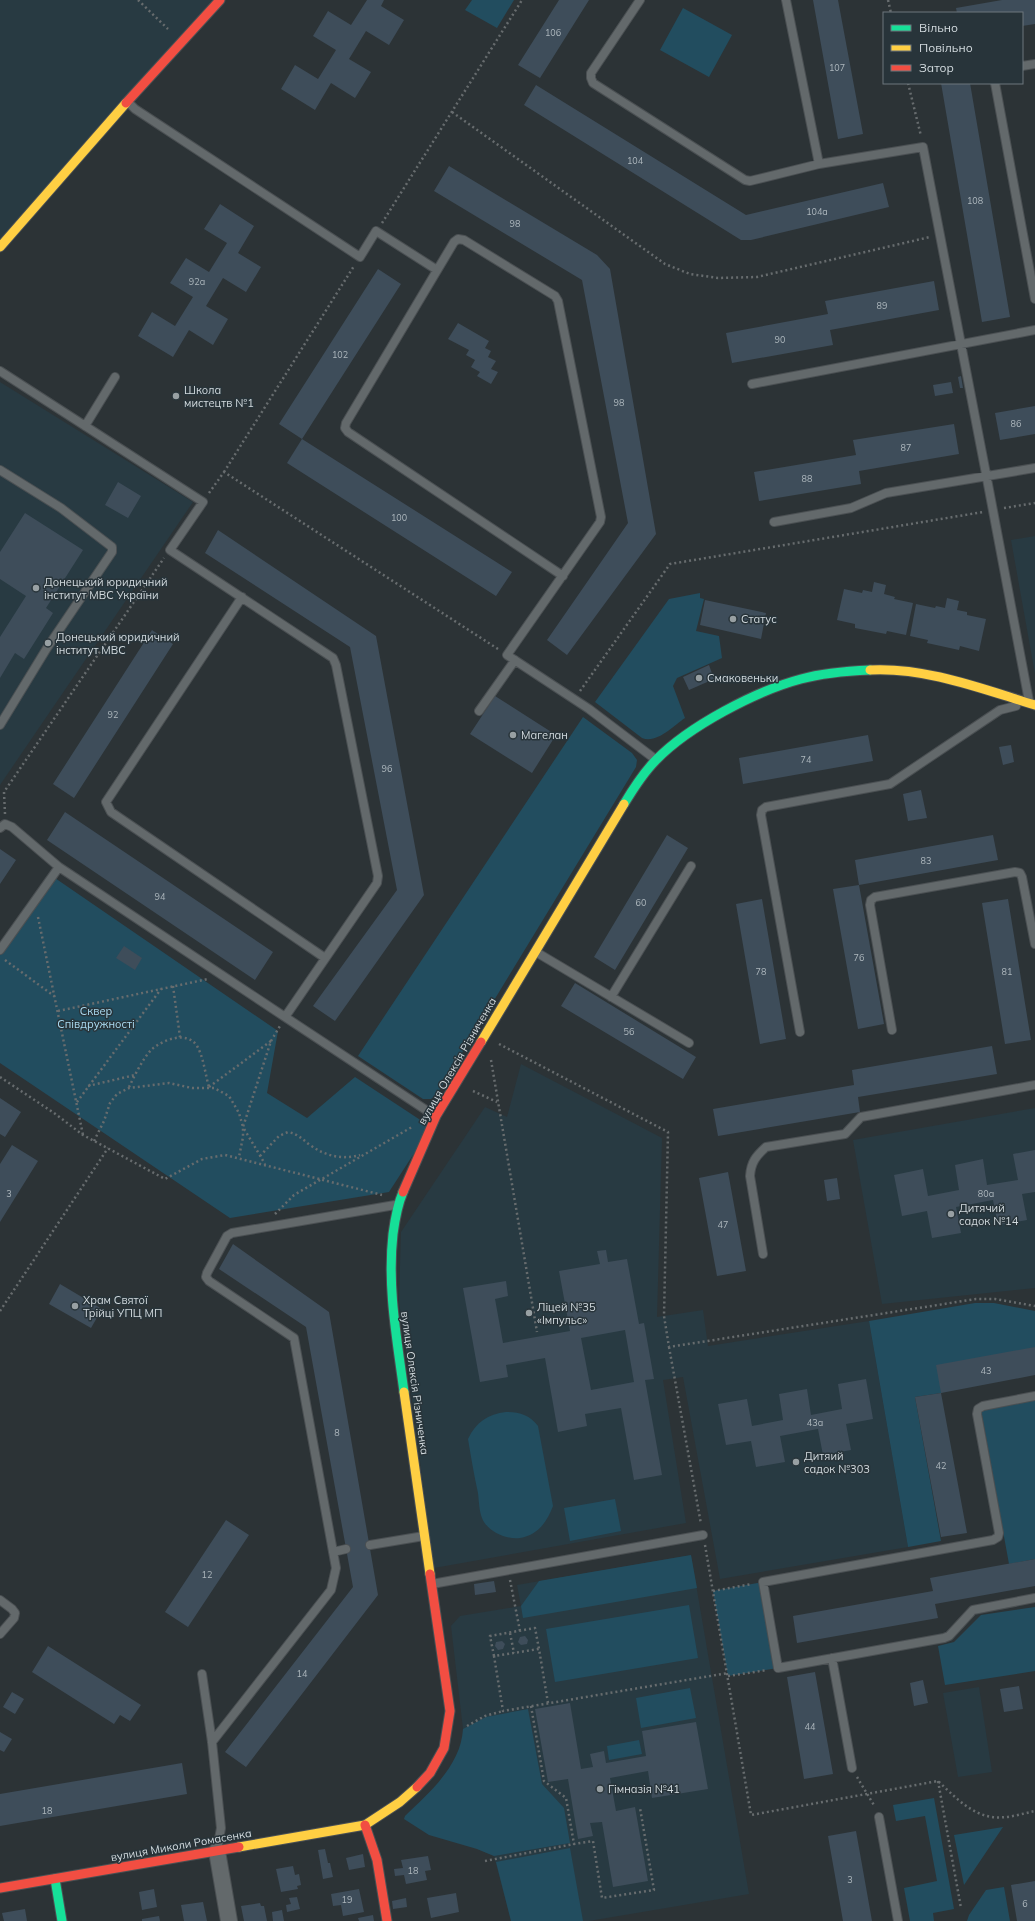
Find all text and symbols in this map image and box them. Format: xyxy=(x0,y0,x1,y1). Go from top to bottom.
legend xyxy=(883,12,1023,84)
text: Вільно xyxy=(919,20,958,35)
house number: 106 xyxy=(545,27,561,38)
text: Повільно xyxy=(919,40,973,55)
text: Затор xyxy=(919,60,954,75)
house number: 107 xyxy=(829,62,845,73)
house number: 104 xyxy=(627,155,644,166)
house number: 108 xyxy=(967,195,983,206)
house number: 104а xyxy=(806,206,828,217)
house number: 98 xyxy=(510,218,520,229)
house number: 92а xyxy=(189,276,205,287)
house number: 89 xyxy=(877,300,887,311)
house number: 90 xyxy=(775,334,785,345)
house number: 102 xyxy=(332,349,348,360)
place label: Школа мистецтв №1 xyxy=(184,383,254,410)
marker: Школа мистецтв №1 xyxy=(171,391,181,401)
house number: 98 xyxy=(614,397,624,408)
house number: 86 xyxy=(1011,418,1021,429)
house number: 87 xyxy=(901,442,911,453)
house number: 88 xyxy=(802,473,812,484)
house number: 100 xyxy=(391,512,407,523)
place label: Донецький юридичний інститут МВС України xyxy=(44,575,168,602)
marker: Донецький юридичний інститут МВС України xyxy=(31,583,41,593)
place label: Статус xyxy=(741,612,777,626)
marker: Статус xyxy=(728,614,738,624)
place label: Донецький юридичний інститут МВС xyxy=(56,630,180,657)
marker: Донецький юридичний інститут МВС xyxy=(43,638,53,648)
place label: Смаковеньки xyxy=(707,671,778,685)
marker: Смаковеньки xyxy=(694,673,704,683)
house number: 92 xyxy=(108,709,118,720)
place label: Магелан xyxy=(521,728,568,742)
marker: Магелан xyxy=(508,730,518,740)
house number: 74 xyxy=(801,754,812,765)
house number: 96 xyxy=(382,763,392,774)
house number: 83 xyxy=(921,855,931,866)
house number: 94 xyxy=(155,891,166,902)
house number: 60 xyxy=(636,897,646,908)
house number: 76 xyxy=(854,952,864,963)
house number: 78 xyxy=(756,966,766,977)
house number: 81 xyxy=(1002,966,1012,977)
street label: вулиця Олексія Різниченка xyxy=(415,995,499,1127)
park label: Сквер Співдружності xyxy=(57,1004,135,1031)
house number: 56 xyxy=(624,1026,634,1037)
house number: 3 xyxy=(6,1188,12,1199)
house number: 80а xyxy=(978,1188,994,1199)
place label: Дитячий садок №14 xyxy=(959,1201,1019,1228)
marker: Дитячий садок №14 xyxy=(946,1209,956,1219)
house number: 47 xyxy=(718,1219,728,1230)
place label: Храм Святої Трійці УПЦ МП xyxy=(83,1293,162,1320)
place label: Ліцей №35 «Імпульс» xyxy=(537,1300,596,1327)
marker: Храм Святої Трійці УПЦ МП xyxy=(70,1301,80,1311)
marker: Ліцей №35 «Імпульс» xyxy=(524,1308,534,1318)
street label: вулиця Олексія Різниченка xyxy=(398,1310,432,1456)
house number: 43 xyxy=(981,1365,991,1376)
house number: 43а xyxy=(807,1417,823,1428)
house number: 8 xyxy=(334,1427,340,1438)
place label: Дитяий садок №303 xyxy=(804,1449,870,1476)
marker: Дитяий садок №303 xyxy=(791,1457,801,1467)
house number: 42 xyxy=(936,1460,946,1471)
house number: 12 xyxy=(202,1569,212,1580)
house number: 14 xyxy=(297,1668,308,1679)
house number: 44 xyxy=(805,1721,816,1732)
place label: Гімназія №41 xyxy=(608,1782,680,1796)
marker: Гімназія №41 xyxy=(595,1784,605,1794)
house number: 18 xyxy=(42,1805,52,1816)
street label: вулиця Миколи Ромасенка xyxy=(109,1826,253,1864)
house number: 18 xyxy=(408,1865,418,1876)
house number: 3 xyxy=(847,1874,853,1885)
house number: 19 xyxy=(342,1894,352,1905)
house number: 6 xyxy=(1022,1898,1028,1909)

